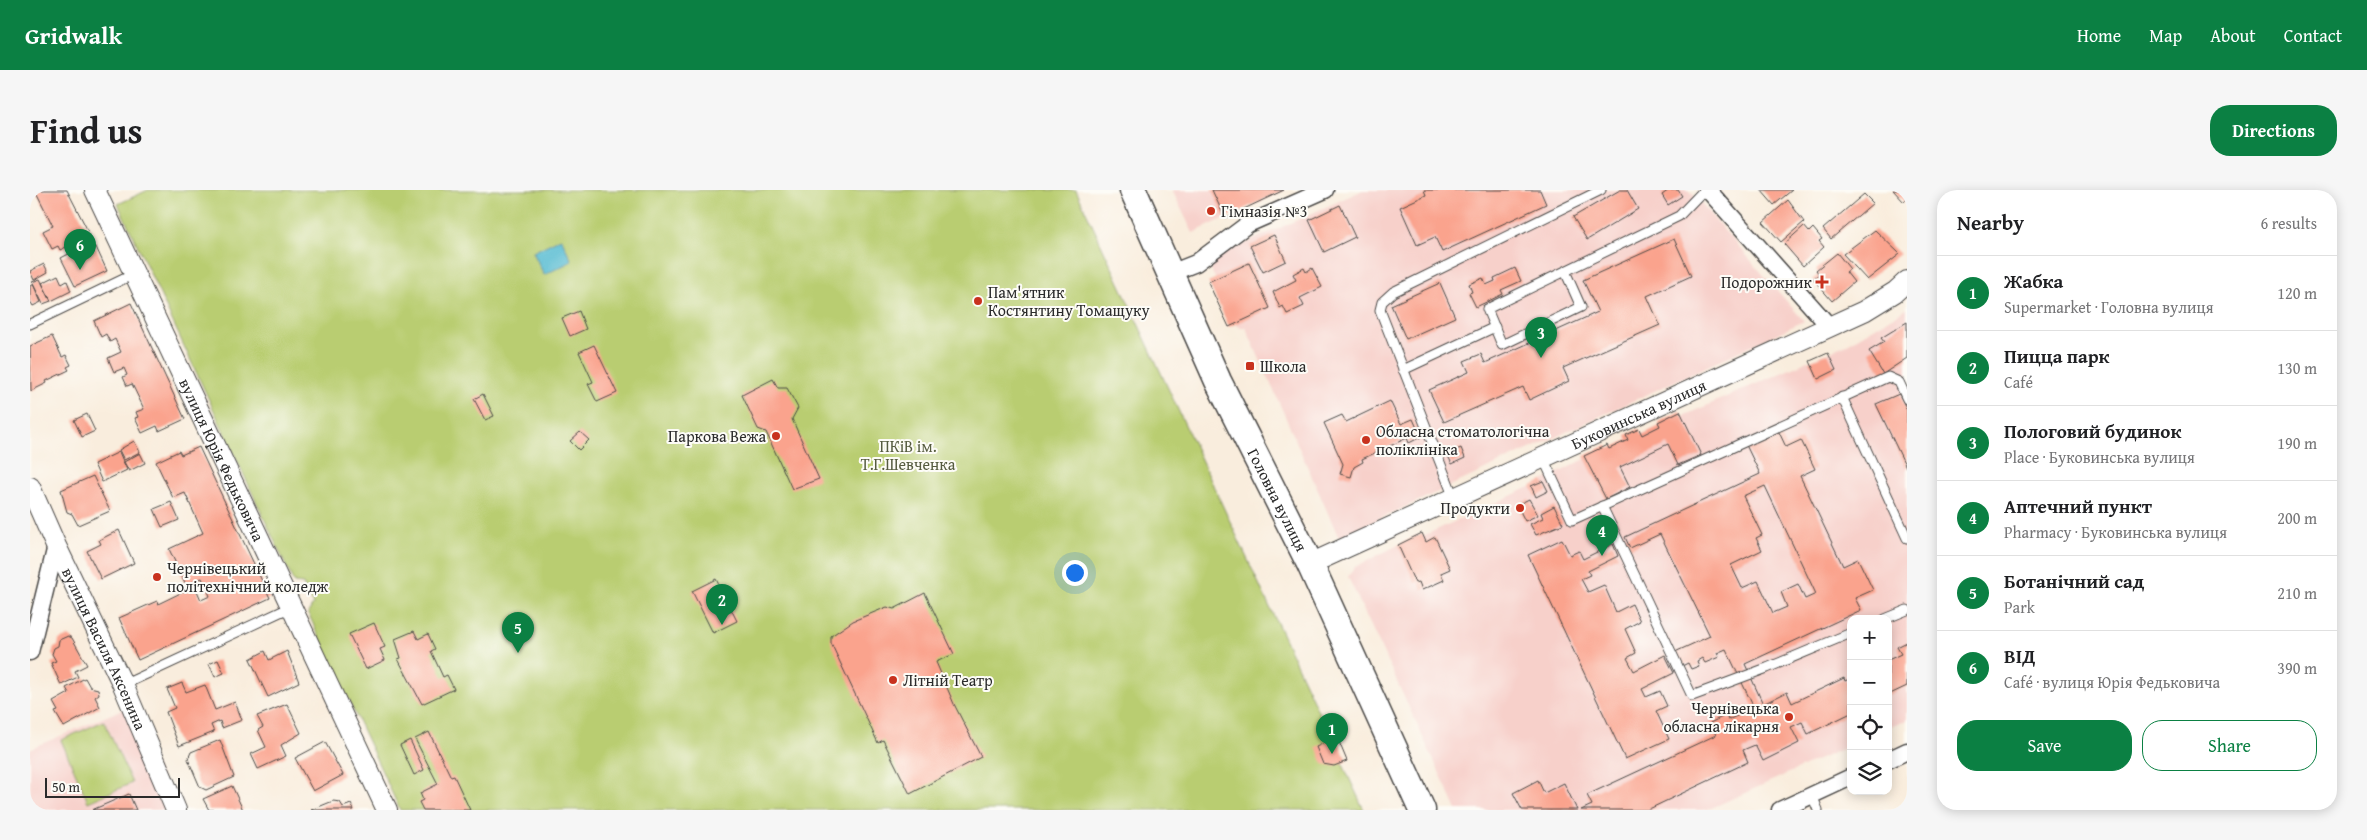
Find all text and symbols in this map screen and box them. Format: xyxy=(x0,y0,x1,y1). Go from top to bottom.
text: Gridwalk xyxy=(25,18,122,53)
text: Home xyxy=(2077,22,2121,49)
text: Map xyxy=(2149,22,2182,49)
text: About xyxy=(2210,22,2256,49)
text: Contact xyxy=(2284,22,2342,49)
text: Find us xyxy=(30,105,143,156)
button: Directions xyxy=(2210,105,2337,156)
place label: Гімназія №3 xyxy=(1221,199,1307,223)
marker: Гімназія №3 xyxy=(1205,205,1217,217)
text: Nearby xyxy=(1957,207,2024,238)
text: 6 results xyxy=(2260,211,2317,235)
pin: 6 xyxy=(64,229,96,270)
text: Жабка xyxy=(2004,267,2063,295)
place label: Подорожник xyxy=(1721,270,1813,294)
marker: Подорожник xyxy=(1816,276,1828,288)
place label: Пам'ятник Костянтину Томащуку xyxy=(988,280,1150,322)
text: 1 xyxy=(1969,281,1977,305)
text: 120 m xyxy=(2277,281,2317,305)
marker: Пам'ятник Костянтину Томащуку xyxy=(972,295,984,307)
text: Supermarket · Головна вулиця xyxy=(2004,295,2214,319)
pin: 3 xyxy=(1525,317,1557,358)
text: Пицца парк xyxy=(2004,342,2110,370)
place label: Школа xyxy=(1260,354,1307,378)
text: 2 xyxy=(1969,356,1977,380)
text: 130 m xyxy=(2277,356,2317,380)
marker: Школа xyxy=(1244,360,1256,372)
text: Café xyxy=(2004,370,2033,394)
street label: Буковинська вулиця xyxy=(1567,373,1710,455)
street label: вулиця Юрія Федьковича xyxy=(173,374,271,545)
text: Пологовий будинок xyxy=(2004,417,2181,445)
place label: Обласна стоматологічна поліклініка xyxy=(1376,419,1550,461)
place label: Паркова Вежа xyxy=(668,424,766,448)
marker: Паркова Вежа xyxy=(770,430,782,442)
text: 3 xyxy=(1969,431,1977,455)
text: 190 m xyxy=(2277,431,2317,455)
park label: ПКіВ ім. Т.Г.Шевченка xyxy=(861,434,956,476)
marker: Обласна стоматологічна поліклініка xyxy=(1360,434,1372,446)
street label: Головна вулиця xyxy=(1242,444,1314,556)
text: Place · Буковинська вулиця xyxy=(2004,445,2195,469)
text: Аптечний пункт xyxy=(2004,492,2152,520)
place label: Продукти xyxy=(1440,496,1510,520)
marker: Продукти xyxy=(1514,502,1526,514)
text: 4 xyxy=(1969,506,1977,530)
text: 200 m xyxy=(2277,506,2317,530)
pin: 4 xyxy=(1586,515,1618,556)
text: Pharmacy · Буковинська вулиця xyxy=(2004,520,2227,544)
place label: Чернівецький політехнічний коледж xyxy=(167,556,329,598)
your location xyxy=(1062,560,1088,586)
street label: вулиця Василя Аксенина xyxy=(56,563,153,734)
text: Ботанічний сад xyxy=(2004,567,2144,595)
marker: Чернівецький політехнічний коледж xyxy=(151,571,163,583)
text: 5 xyxy=(1969,581,1977,605)
text: 210 m xyxy=(2277,581,2317,605)
pin: 2 xyxy=(706,584,738,625)
text: Park xyxy=(2004,595,2035,619)
pin: 5 xyxy=(502,612,534,653)
map controls xyxy=(1847,615,1892,795)
button: + xyxy=(1847,615,1892,660)
text: ВІД xyxy=(2004,642,2035,670)
text: 6 xyxy=(1969,656,1977,680)
text: 390 m xyxy=(2277,656,2317,680)
button: − xyxy=(1847,660,1892,705)
place label: Літній Театр xyxy=(903,668,993,692)
text: Café · вулиця Юрія Федьковича xyxy=(2004,670,2220,694)
marker: Літній Театр xyxy=(887,674,899,686)
place label: Чернівецька обласна лікарня xyxy=(1663,696,1779,738)
button: locate xyxy=(1847,705,1892,750)
marker: Чернівецька обласна лікарня xyxy=(1783,711,1795,723)
pin: 1 xyxy=(1316,713,1348,754)
button: Save xyxy=(1957,720,2132,771)
button: Share xyxy=(2142,720,2317,771)
button: layers xyxy=(1847,750,1892,795)
scale bar xyxy=(45,775,180,798)
text: 50 m xyxy=(52,777,80,797)

